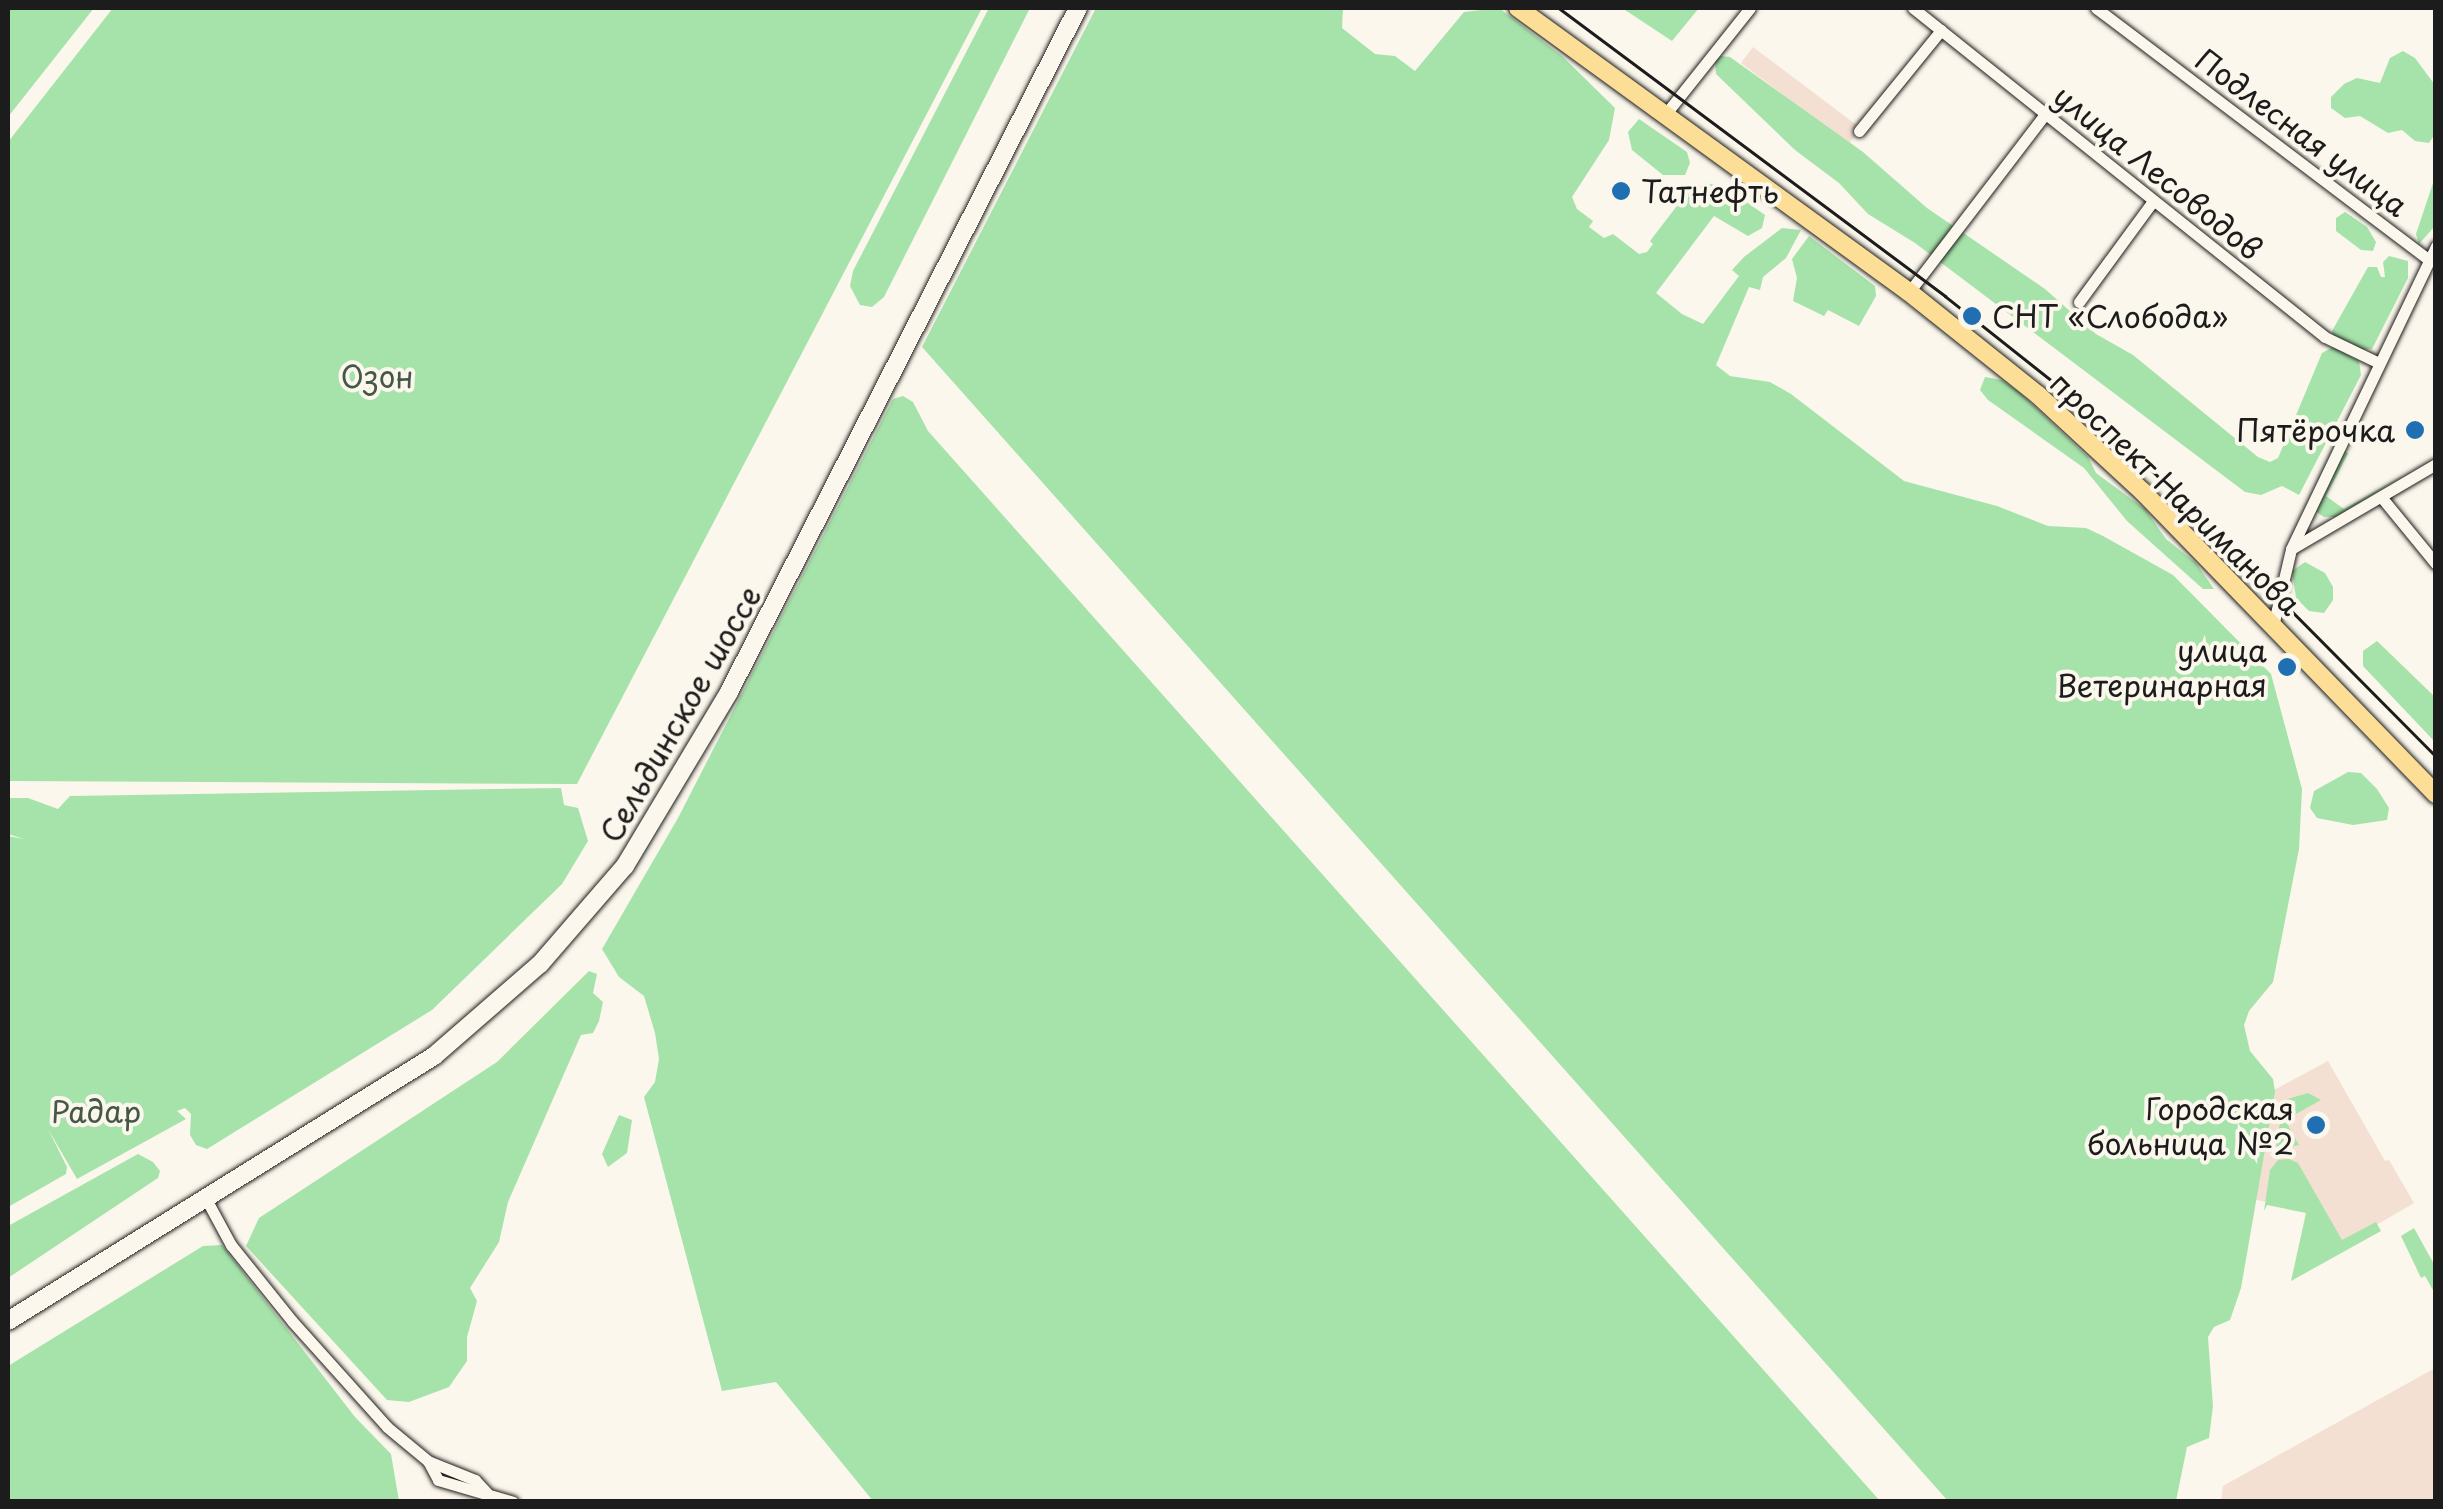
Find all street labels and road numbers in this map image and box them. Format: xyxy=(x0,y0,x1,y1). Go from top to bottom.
street label: Подлесная улица xyxy=(2188,40,2416,224)
street label: улица Лесоводов xyxy=(2046,77,2270,267)
street label: проспект Нариманова xyxy=(2043,363,2309,623)
street label: Сельдинское шоссе xyxy=(592,580,768,848)

